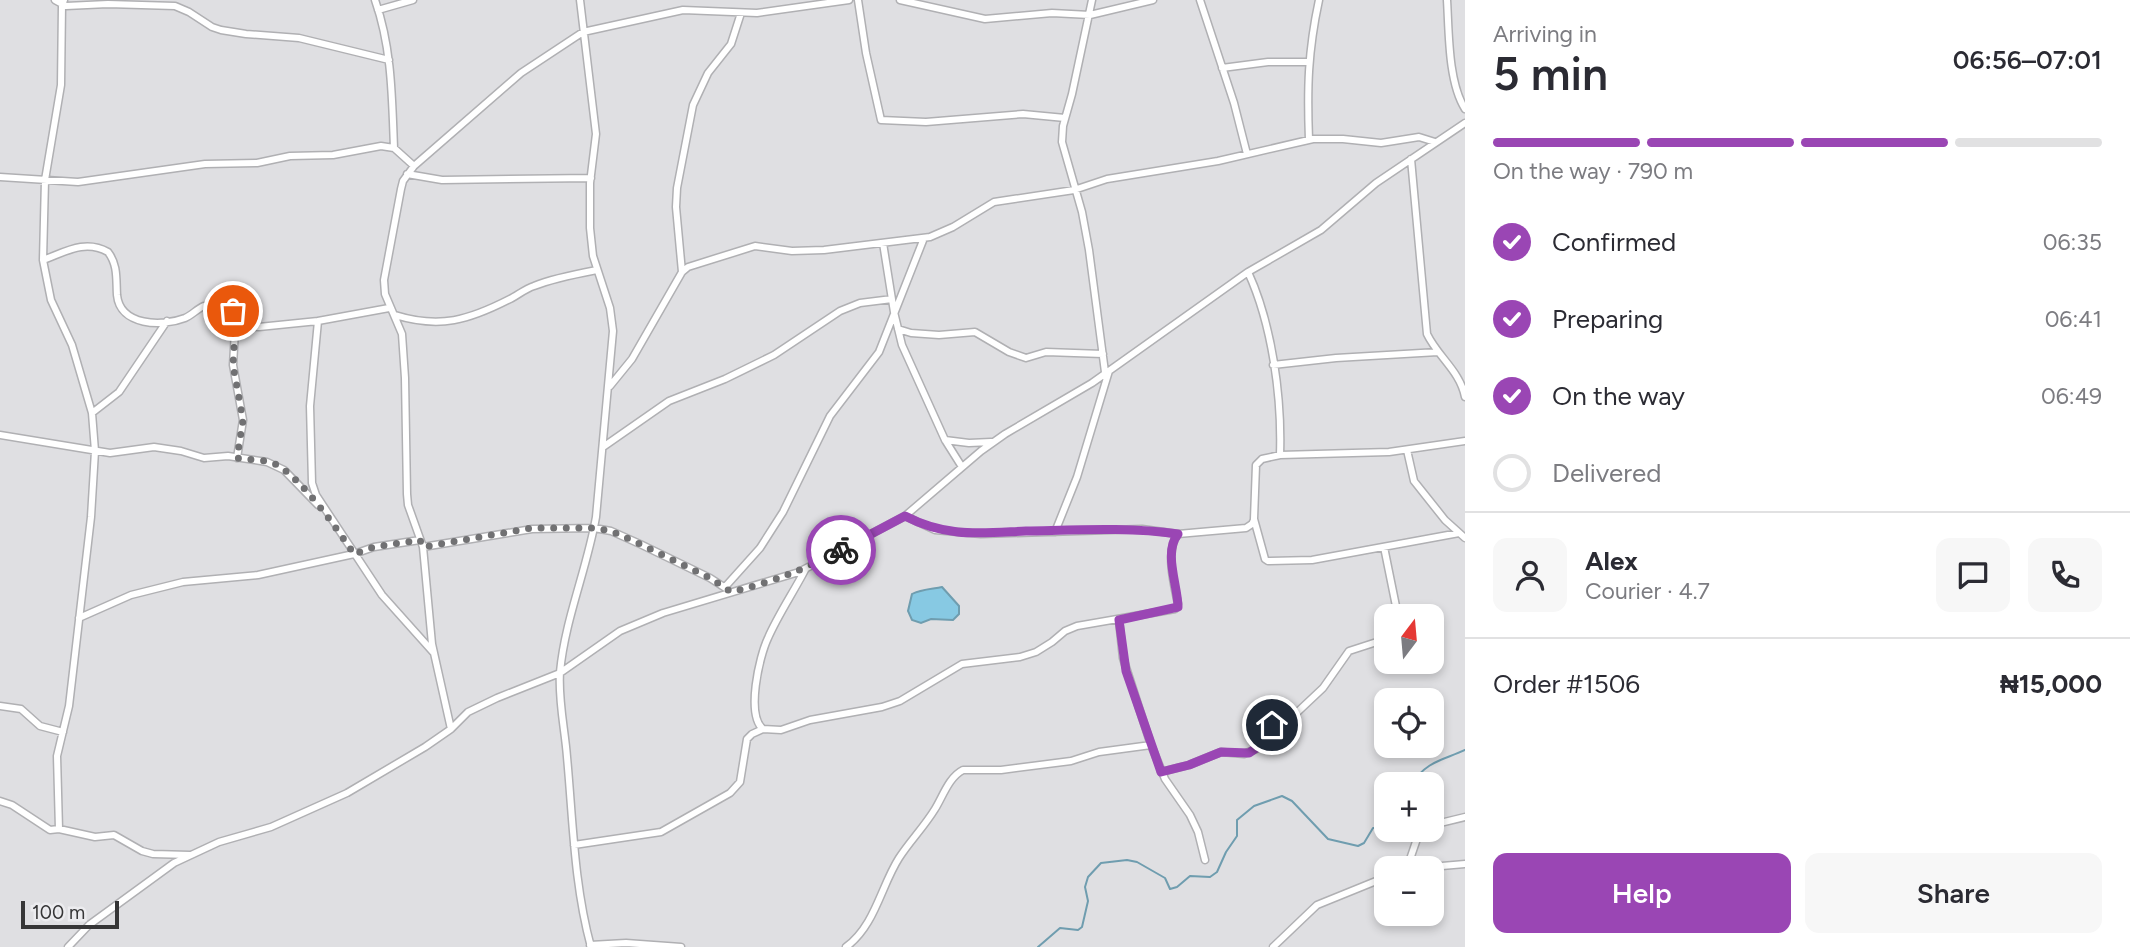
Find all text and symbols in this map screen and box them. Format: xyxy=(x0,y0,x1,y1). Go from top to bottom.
text: Arriving in xyxy=(1493,20,1597,48)
text: 06:56–07:01 xyxy=(1953,44,2102,76)
text: 5 min xyxy=(1493,46,1608,102)
text: On the way · 790 m xyxy=(1493,157,1693,185)
icon: check xyxy=(1493,223,1531,261)
text: Confirmed xyxy=(1552,226,1676,258)
text: 06:35 xyxy=(2043,228,2102,256)
pin xyxy=(203,281,263,341)
icon: bag xyxy=(214,292,252,330)
icon: check xyxy=(1493,300,1531,338)
text: Preparing xyxy=(1552,303,1663,335)
text: 06:41 xyxy=(2045,305,2102,333)
icon: check xyxy=(1493,377,1531,415)
text: On the way xyxy=(1552,380,1685,412)
text: 06:49 xyxy=(2041,382,2102,410)
text: Delivered xyxy=(1552,457,1661,489)
courier xyxy=(806,515,876,585)
icon: bike xyxy=(822,531,860,569)
button: person xyxy=(1493,538,1567,612)
button: chat xyxy=(1936,538,2010,612)
button: phone xyxy=(2028,538,2102,612)
text: Alex xyxy=(1585,545,1638,577)
text: Courier · 4.7 xyxy=(1585,577,1710,605)
north arrow xyxy=(1374,604,1444,674)
map controls xyxy=(1374,604,1444,926)
text: Order #1506 xyxy=(1493,668,1640,700)
text: ₦15,000 xyxy=(2000,668,2102,700)
button: locate xyxy=(1374,688,1444,758)
pin xyxy=(1242,695,1302,755)
icon: home xyxy=(1253,706,1291,744)
button: + xyxy=(1374,772,1444,842)
button: Help xyxy=(1493,853,1791,933)
button: Share xyxy=(1805,853,2102,933)
button: − xyxy=(1374,856,1444,926)
scale bar xyxy=(21,898,119,930)
text: 100 m xyxy=(32,901,85,924)

